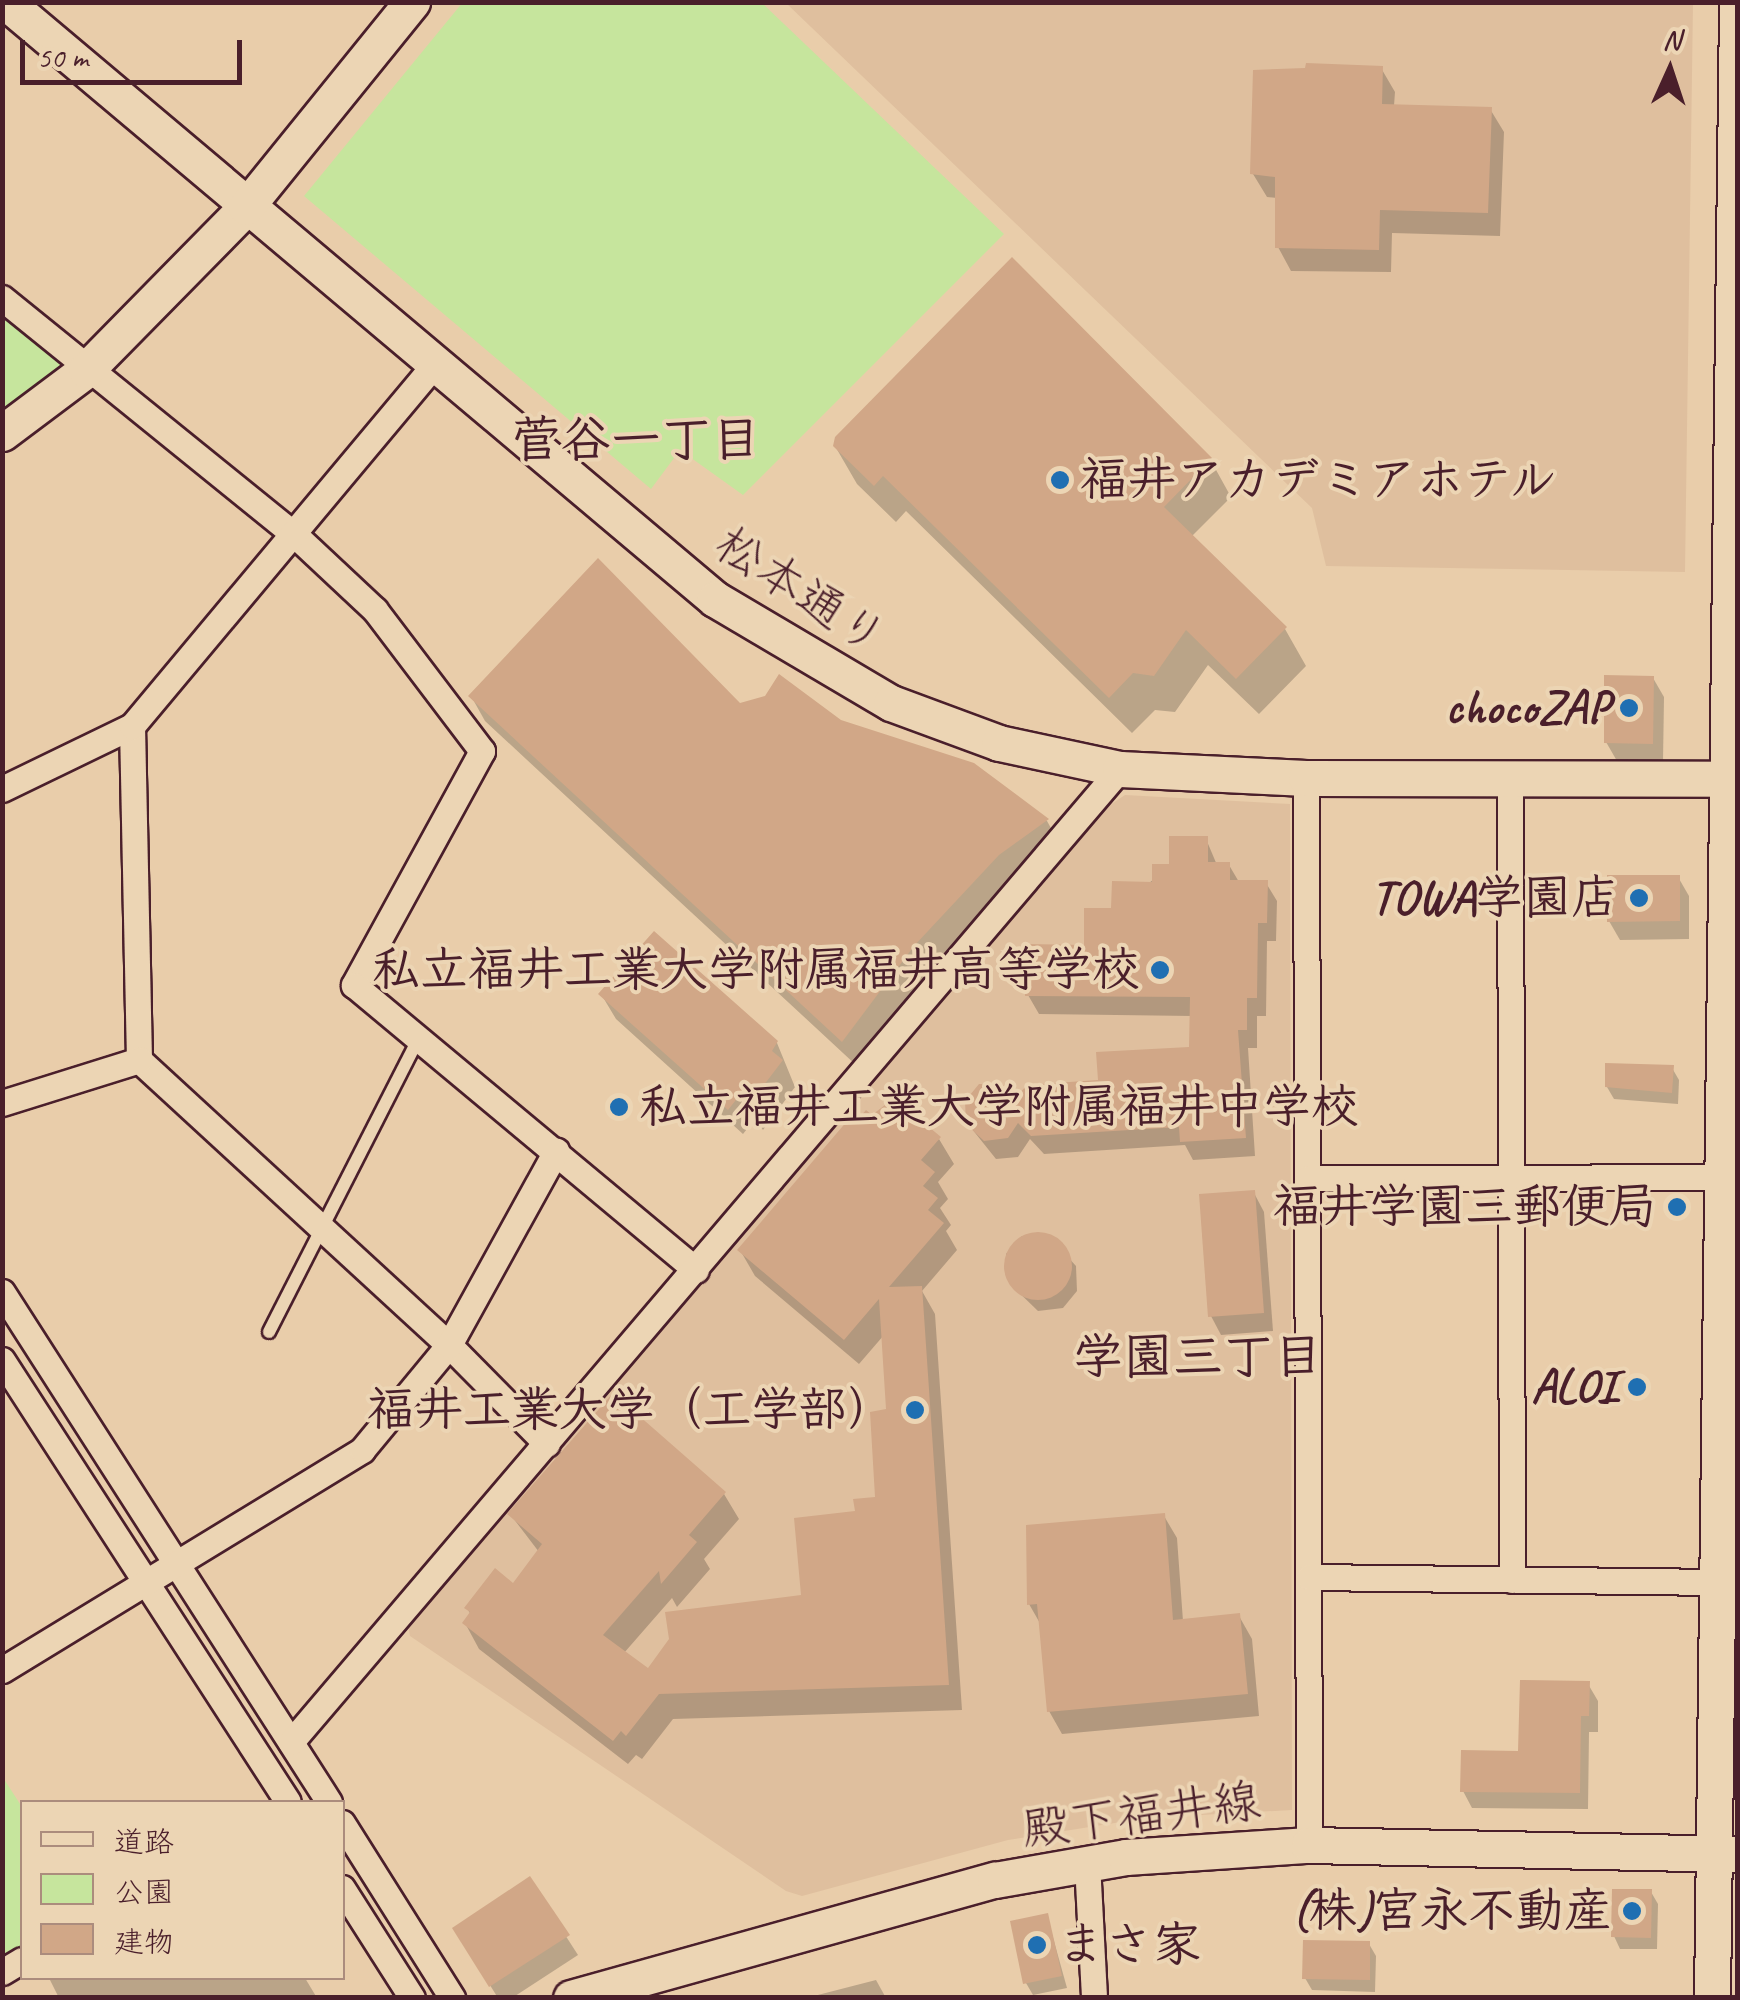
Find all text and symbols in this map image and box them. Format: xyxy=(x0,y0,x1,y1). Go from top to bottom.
scale bar xyxy=(25,20,248,82)
north arrow xyxy=(1620,20,1720,120)
text: N xyxy=(1662,22,1681,57)
text: 50 m xyxy=(37,38,88,76)
district label: 菅谷一丁目 xyxy=(511,410,761,470)
place label: 福井アカデミアホテル xyxy=(1080,451,1560,509)
marker: 福井アカデミアホテル xyxy=(1049,469,1071,491)
street label: 松本通り xyxy=(705,515,897,667)
place label: chocoZAP xyxy=(1445,679,1609,737)
marker: chocoZAP xyxy=(1618,697,1640,719)
place label: TOWA学園店 xyxy=(1371,869,1619,927)
marker: TOWA学園店 xyxy=(1628,887,1650,909)
place label: 私立福井工業大学附属福井高等学校 xyxy=(372,941,1140,999)
marker: 私立福井工業大学附属福井高等学校 xyxy=(1149,959,1171,981)
place label: 私立福井工業大学附属福井中学校 xyxy=(639,1078,1359,1136)
marker: 私立福井工業大学附属福井中学校 xyxy=(608,1096,630,1118)
place label: 福井学園三郵便局 xyxy=(1273,1178,1657,1236)
marker: 福井学園三郵便局 xyxy=(1666,1196,1688,1218)
district label: 学園三丁目 xyxy=(1073,1327,1323,1387)
place label: ALOI xyxy=(1531,1358,1617,1416)
marker: ALOI xyxy=(1626,1376,1648,1398)
place label: 福井工業大学（工学部） xyxy=(367,1381,895,1439)
marker: 福井工業大学（工学部） xyxy=(904,1399,926,1421)
street label: 殿下福井線 xyxy=(1018,1772,1264,1858)
legend xyxy=(20,1800,345,1980)
text: 道路 xyxy=(114,1823,174,1861)
text: 公園 xyxy=(114,1873,174,1911)
place label: (株)宮永不動産 xyxy=(1292,1882,1612,1940)
marker: (株)宮永不動産 xyxy=(1621,1900,1643,1922)
place label: まさ家 xyxy=(1057,1916,1201,1974)
text: 建物 xyxy=(114,1923,174,1961)
marker: まさ家 xyxy=(1026,1934,1048,1956)

